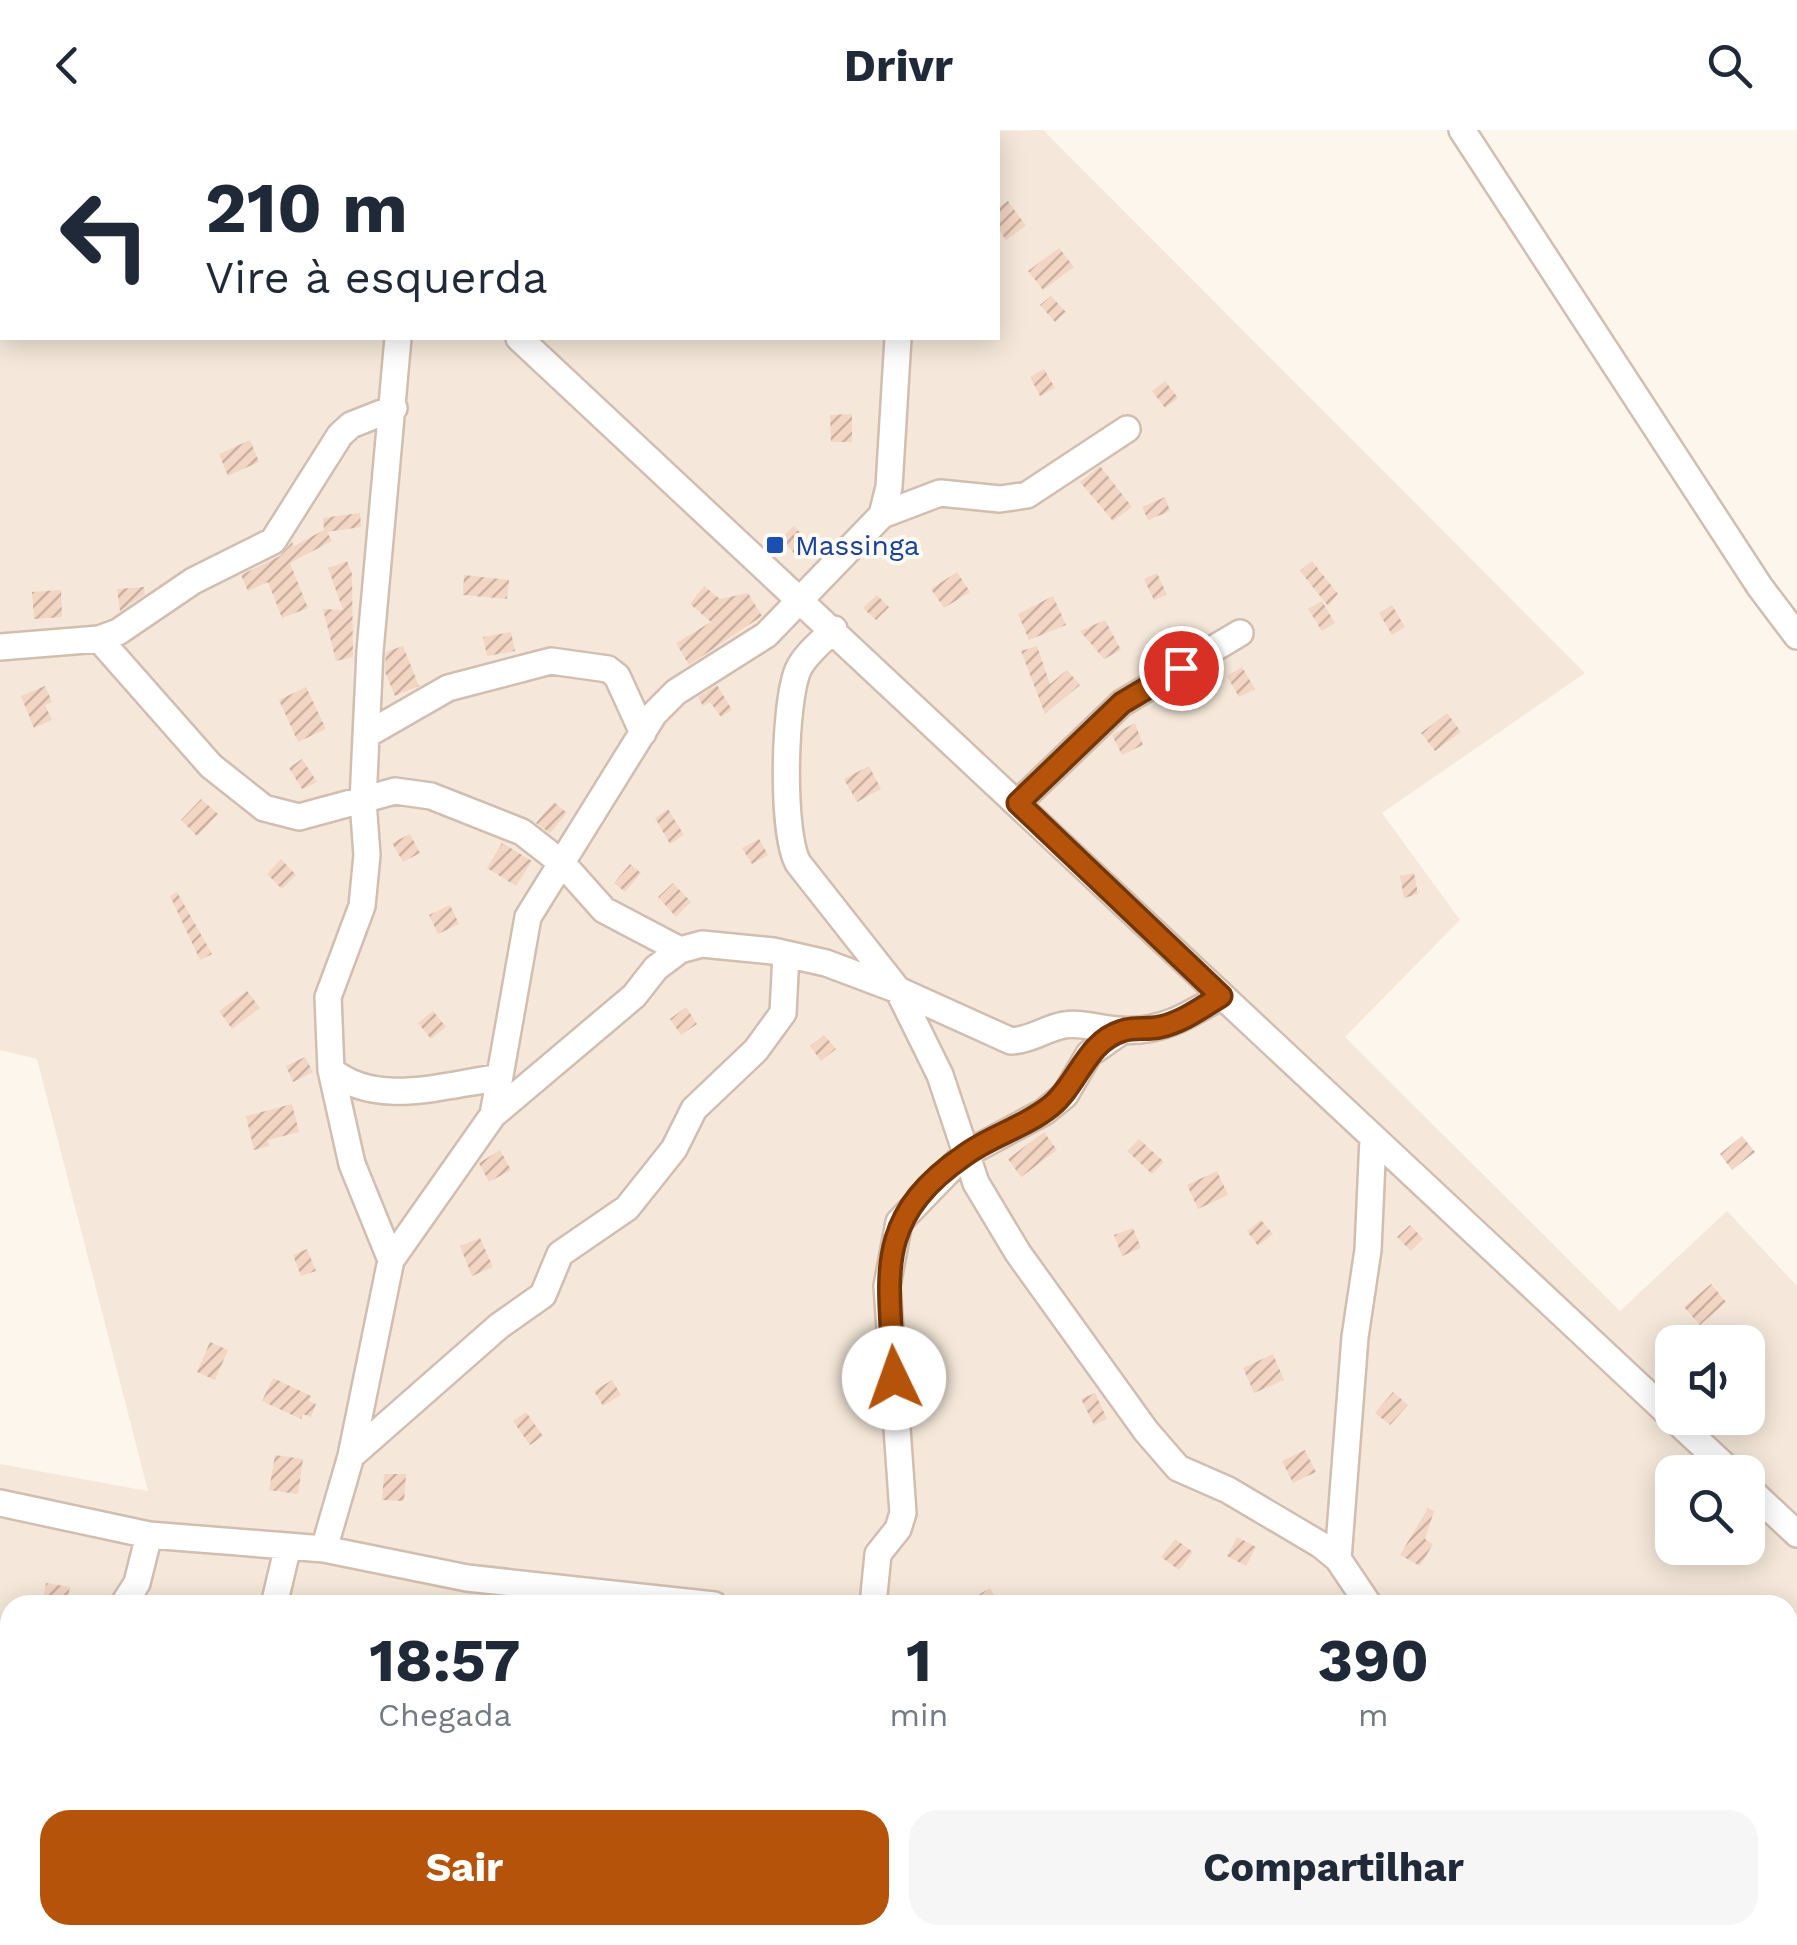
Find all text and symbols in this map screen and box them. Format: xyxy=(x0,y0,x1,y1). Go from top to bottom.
icon: back xyxy=(40,38,95,93)
icon: search xyxy=(1702,38,1757,93)
text: Drivr xyxy=(844,39,953,92)
text: 210 m xyxy=(205,167,408,249)
icon: left xyxy=(40,170,170,300)
text: Vire à esquerda xyxy=(205,251,548,304)
place label: Massinga xyxy=(795,529,920,562)
marker: Massinga xyxy=(764,534,786,556)
pin xyxy=(1139,626,1224,711)
icon: arrive xyxy=(1154,641,1209,696)
map controls xyxy=(1655,1325,1765,1565)
button: sound xyxy=(1655,1325,1765,1435)
position arrow xyxy=(842,1326,946,1430)
button: search xyxy=(1655,1455,1765,1565)
text: 18:57 xyxy=(369,1625,520,1696)
text: 1 xyxy=(906,1625,932,1696)
text: 390 xyxy=(1318,1625,1429,1696)
text: Chegada xyxy=(378,1696,512,1734)
text: min xyxy=(890,1696,948,1734)
text: m xyxy=(1358,1696,1388,1734)
button: Sair xyxy=(40,1810,889,1925)
button: Compartilhar xyxy=(909,1810,1758,1925)

